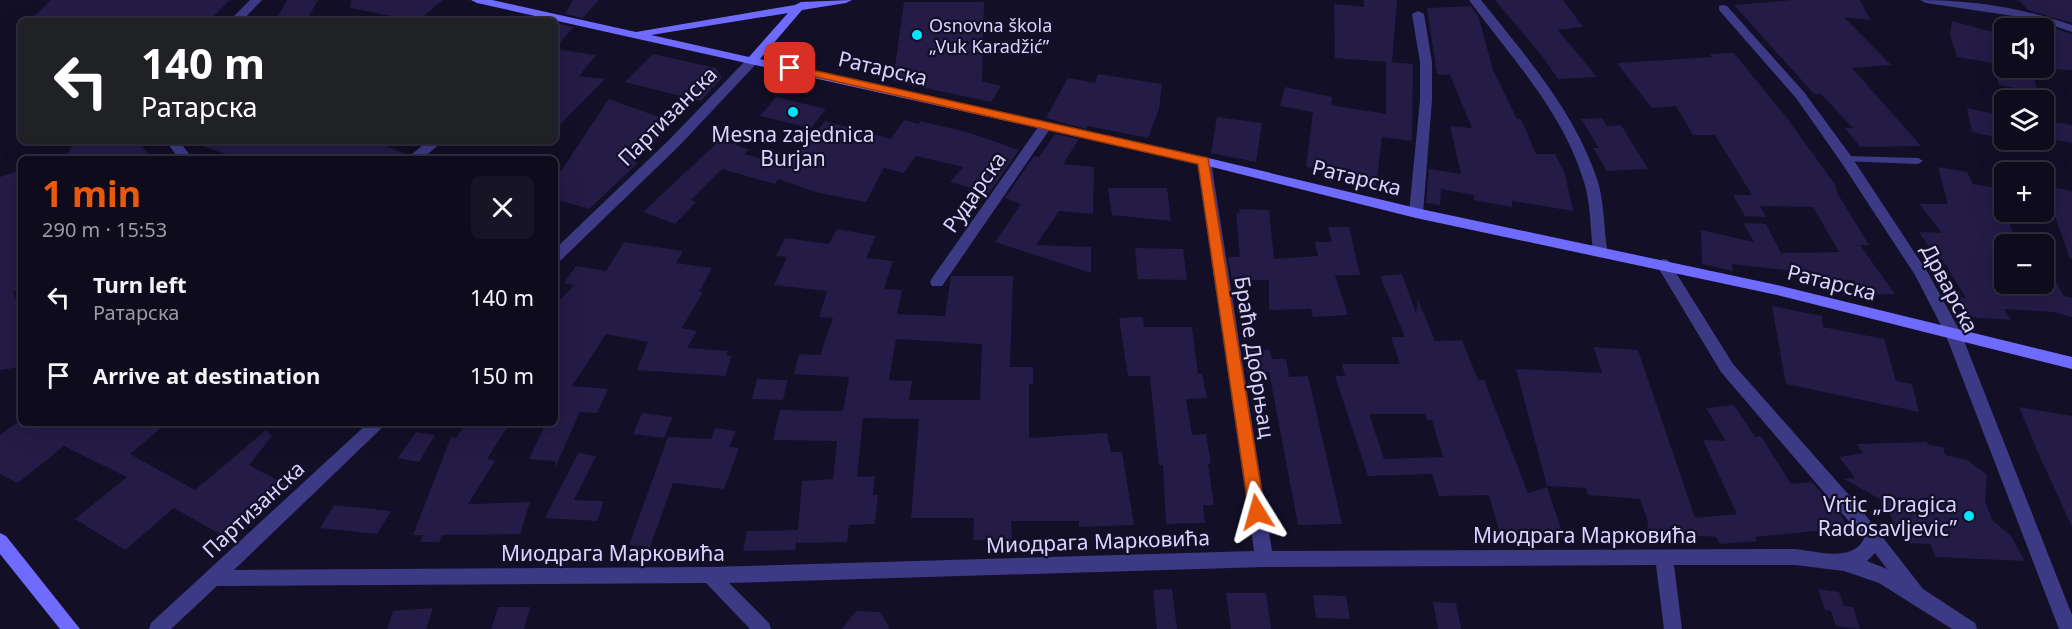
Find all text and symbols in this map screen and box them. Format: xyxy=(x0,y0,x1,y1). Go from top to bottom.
place label: Osnovna škola „Vuk Karadžić” xyxy=(929,13,1052,58)
map controls xyxy=(1994,18,2054,294)
button: sound xyxy=(1994,18,2054,78)
marker: Osnovna škola „Vuk Karadžić” xyxy=(910,28,924,42)
text: 140 m xyxy=(141,34,265,91)
icon: left xyxy=(42,42,120,120)
pin xyxy=(764,42,815,93)
street label: Ратарска xyxy=(836,44,930,92)
icon: arrive xyxy=(773,51,806,84)
street label: Партизанска xyxy=(611,60,723,172)
text: Ратарска xyxy=(141,88,258,125)
button: layers xyxy=(1994,90,2054,150)
marker: Mesna zajednica Burjan xyxy=(786,105,800,119)
place label: Mesna zajednica Burjan xyxy=(711,120,875,172)
street label: Рударска xyxy=(936,146,1012,238)
street label: Ратарска xyxy=(1310,152,1404,202)
button: + xyxy=(1994,162,2054,222)
text: 1 min xyxy=(42,169,141,218)
button: close xyxy=(471,176,534,239)
text: 290 m · 15:53 xyxy=(42,216,167,243)
button: − xyxy=(1994,234,2054,294)
street label: Дрварска xyxy=(1915,239,1985,337)
street label: Ратарска xyxy=(1785,257,1879,307)
text: Turn left xyxy=(93,269,187,299)
street label: Браће Добрњац xyxy=(1228,274,1282,440)
icon: left xyxy=(42,281,75,314)
text: 140 m xyxy=(470,282,534,312)
text: Ратарска xyxy=(93,299,179,326)
icon: arrive xyxy=(42,359,75,392)
text: Arrive at destination xyxy=(93,360,320,390)
text: 150 m xyxy=(470,360,534,390)
street label: Партизанска xyxy=(196,454,310,564)
position arrow xyxy=(1225,480,1289,544)
place label: Vrtic „Dragica Radosavljevic” xyxy=(1818,490,1957,542)
marker: Vrtic „Dragica Radosavljevic” xyxy=(1962,509,1976,523)
street label: Миодрага Марковића xyxy=(1473,521,1697,549)
street label: Миодрага Марковића xyxy=(986,523,1210,559)
street label: Миодрага Марковића xyxy=(501,539,725,567)

